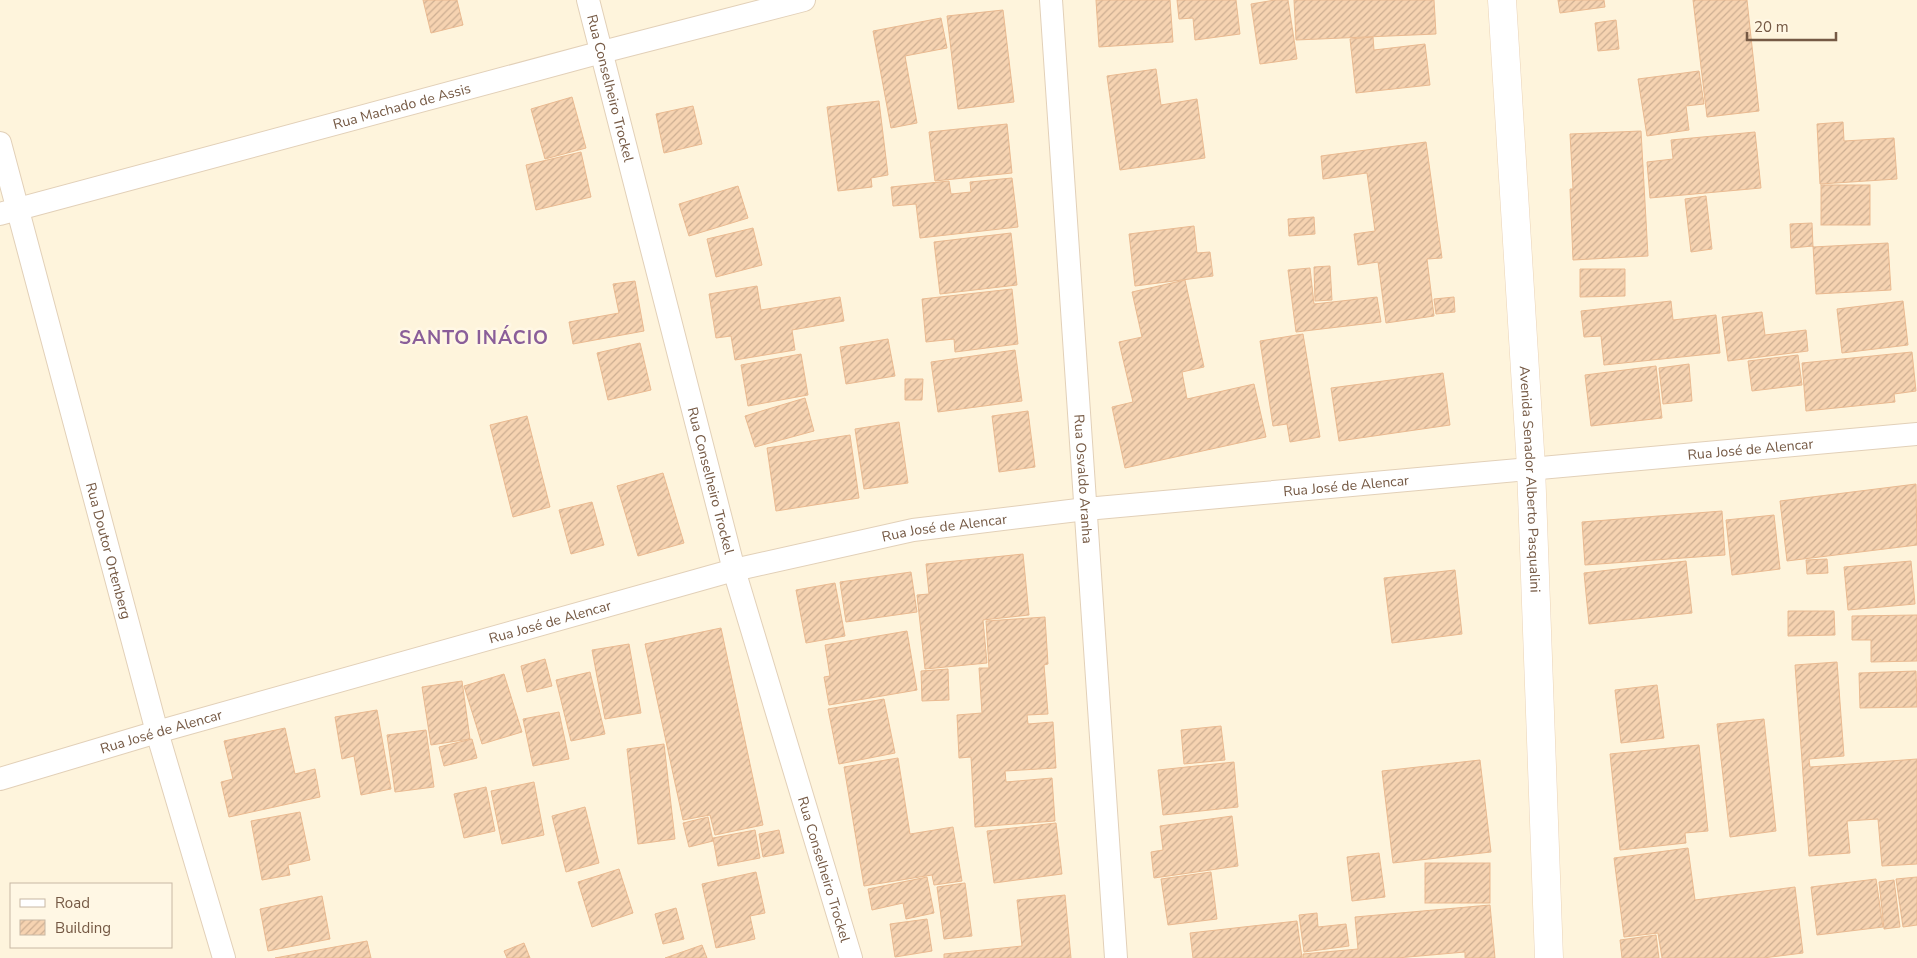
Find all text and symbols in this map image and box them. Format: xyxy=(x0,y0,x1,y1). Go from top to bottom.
scale bar xyxy=(1747,10,1836,42)
street label: Rua Conselheiro Trockel xyxy=(583,13,639,165)
text: 20 m xyxy=(1754,17,1789,37)
street label: Rua Machado de Assis xyxy=(331,78,473,134)
district label: SANTO INÁCIO xyxy=(399,325,549,351)
street label: Avenida Senador Alberto Pasqualini xyxy=(1515,365,1545,593)
street label: Rua Conselheiro Trockel xyxy=(683,405,739,557)
street label: Rua Osvaldo Aranha xyxy=(1070,414,1097,544)
street label: Rua José de Alencar xyxy=(1687,434,1814,464)
street label: Rua José de Alencar xyxy=(1282,470,1410,501)
street label: Rua Doutor Ortenberg xyxy=(81,480,136,621)
street label: Rua José de Alencar xyxy=(880,509,1008,546)
street label: Rua José de Alencar xyxy=(487,595,613,648)
street label: Rua José de Alencar xyxy=(98,705,224,758)
street label: Rua Conselheiro Trockel xyxy=(793,794,855,945)
legend xyxy=(10,883,172,948)
text: Road xyxy=(55,893,90,913)
text: Building xyxy=(55,918,111,938)

